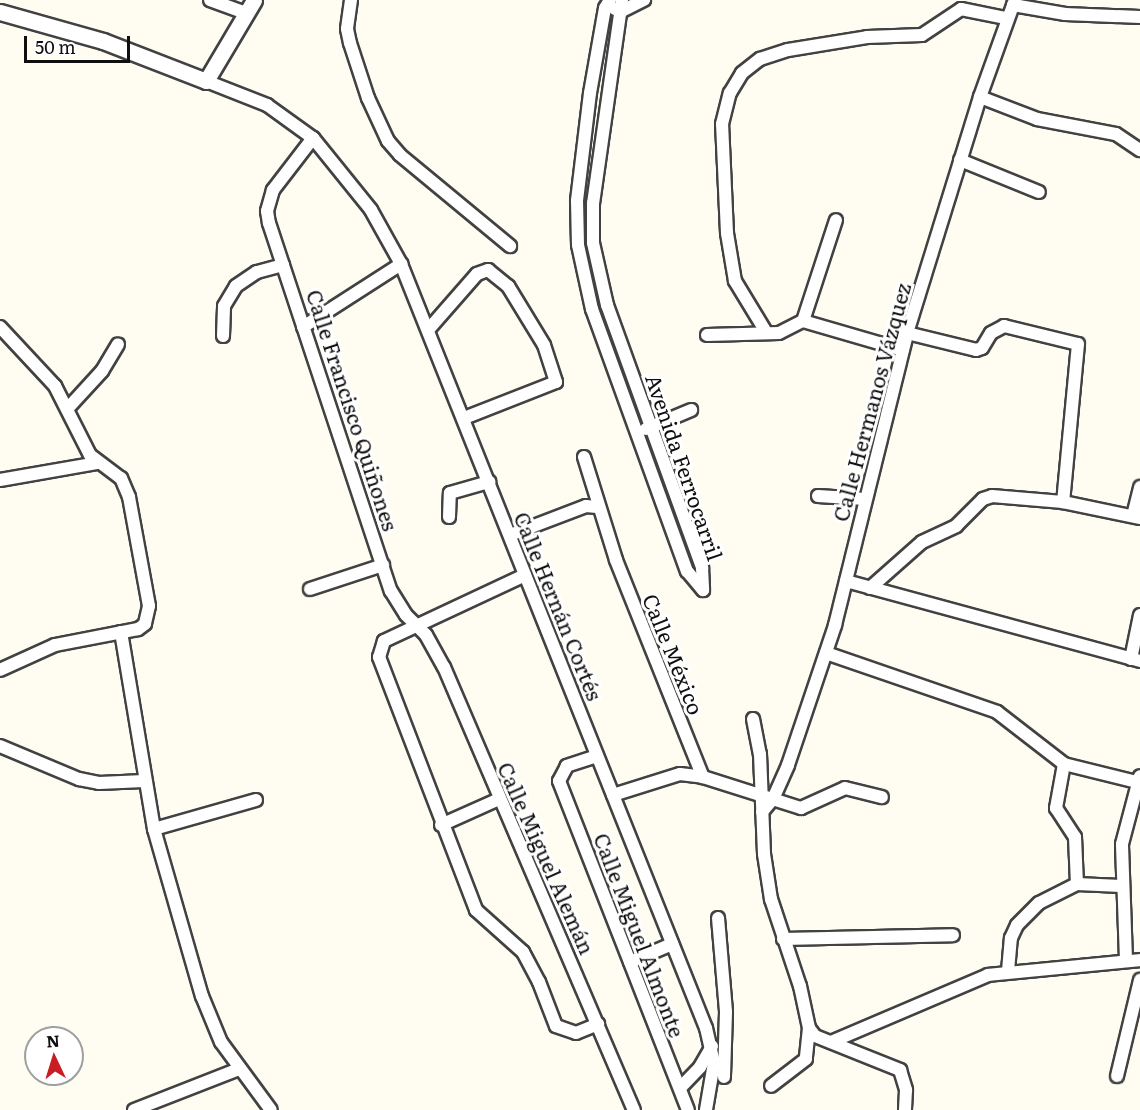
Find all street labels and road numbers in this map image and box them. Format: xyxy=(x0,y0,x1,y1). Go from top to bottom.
street label: Calle Hermanos Vázquez xyxy=(827,280,915,524)
street label: Calle Francisco Quiñones xyxy=(302,286,404,534)
street label: Avenida Ferrocarril xyxy=(641,370,729,564)
street label: Calle Hernán Cortés xyxy=(510,508,608,704)
street label: Calle México xyxy=(638,590,710,718)
street label: Calle Miguel Alemán xyxy=(493,758,601,958)
street label: Calle Miguel Almonte xyxy=(589,829,691,1041)

